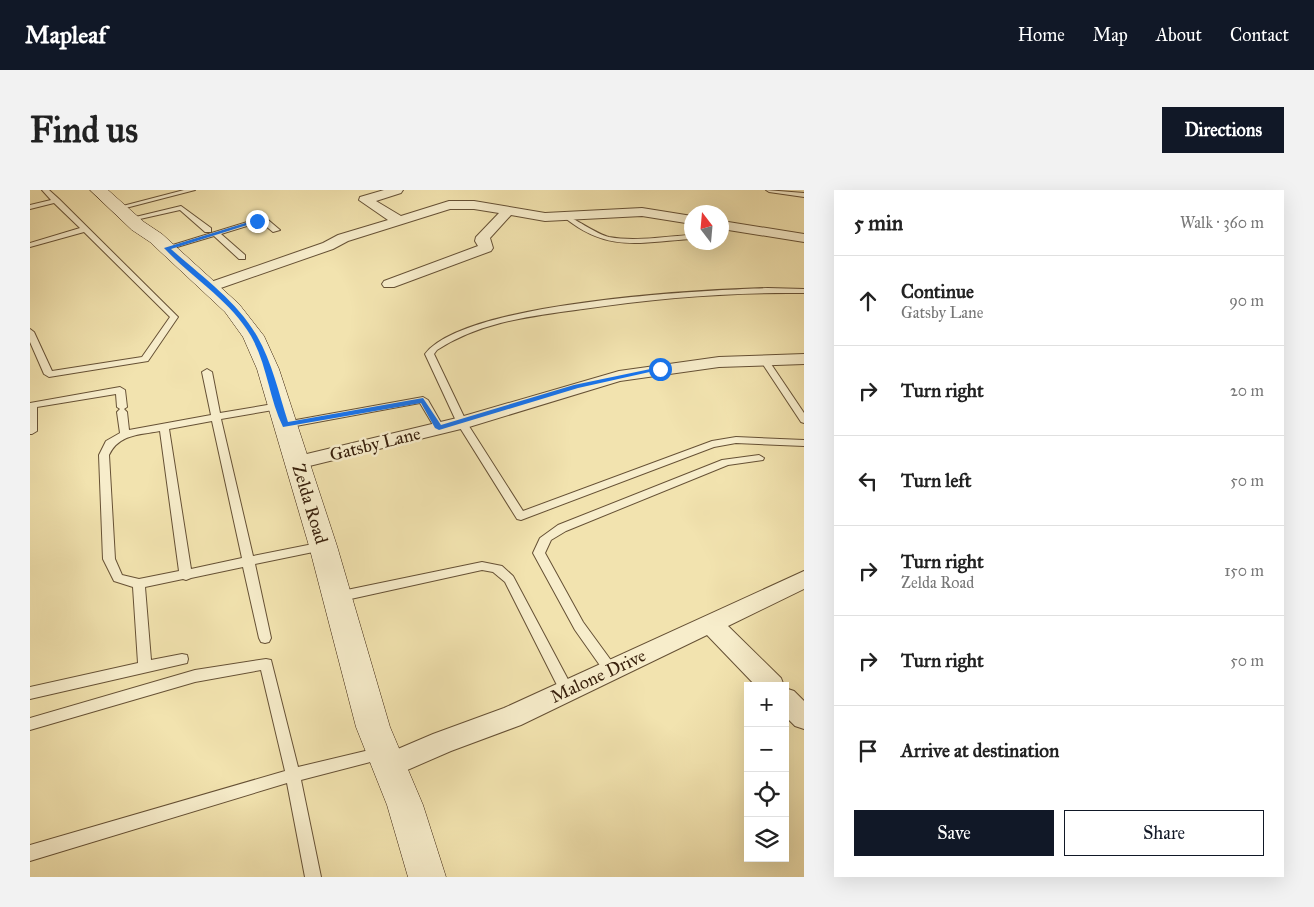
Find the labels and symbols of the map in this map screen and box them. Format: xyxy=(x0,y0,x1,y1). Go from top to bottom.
north arrow xyxy=(684,205,729,250)
route end xyxy=(246,210,269,233)
route start xyxy=(649,358,672,381)
street label: Gatsby Lane xyxy=(327,422,423,466)
street label: Zelda Road xyxy=(287,461,333,547)
street label: Malone Drive xyxy=(547,644,649,708)

